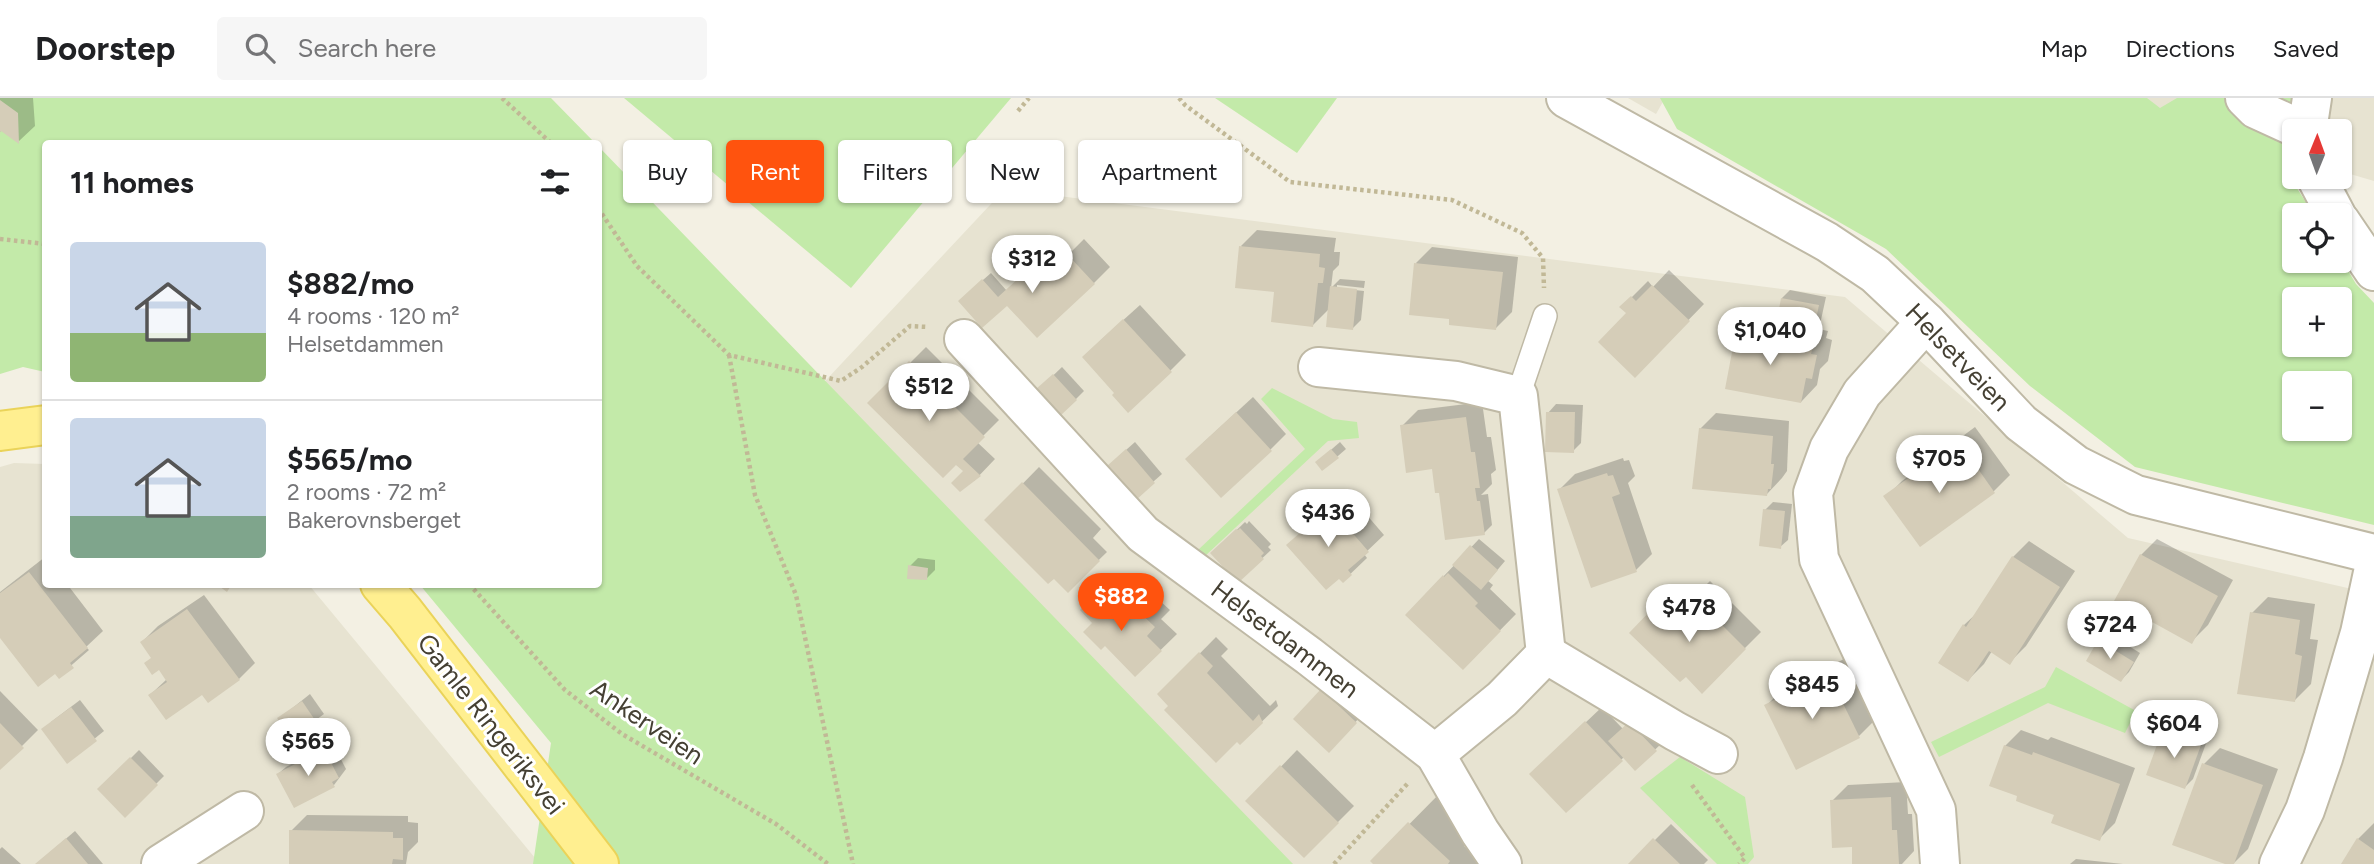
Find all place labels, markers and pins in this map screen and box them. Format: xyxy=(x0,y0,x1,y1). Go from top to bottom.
pin: $312 xyxy=(991,236,1073,295)
pin: $1,040 xyxy=(1713,308,1827,367)
pin: $512 xyxy=(888,364,970,423)
pin: $705 xyxy=(1898,436,1980,495)
pin: $436 xyxy=(1287,490,1369,549)
pin: $882 xyxy=(1080,574,1162,633)
pin: $478 xyxy=(1648,584,1730,644)
pin: $724 xyxy=(2069,602,2151,661)
pin: $845 xyxy=(1771,662,1853,721)
pin: $604 xyxy=(2133,700,2215,760)
pin: $565 xyxy=(267,718,349,778)

